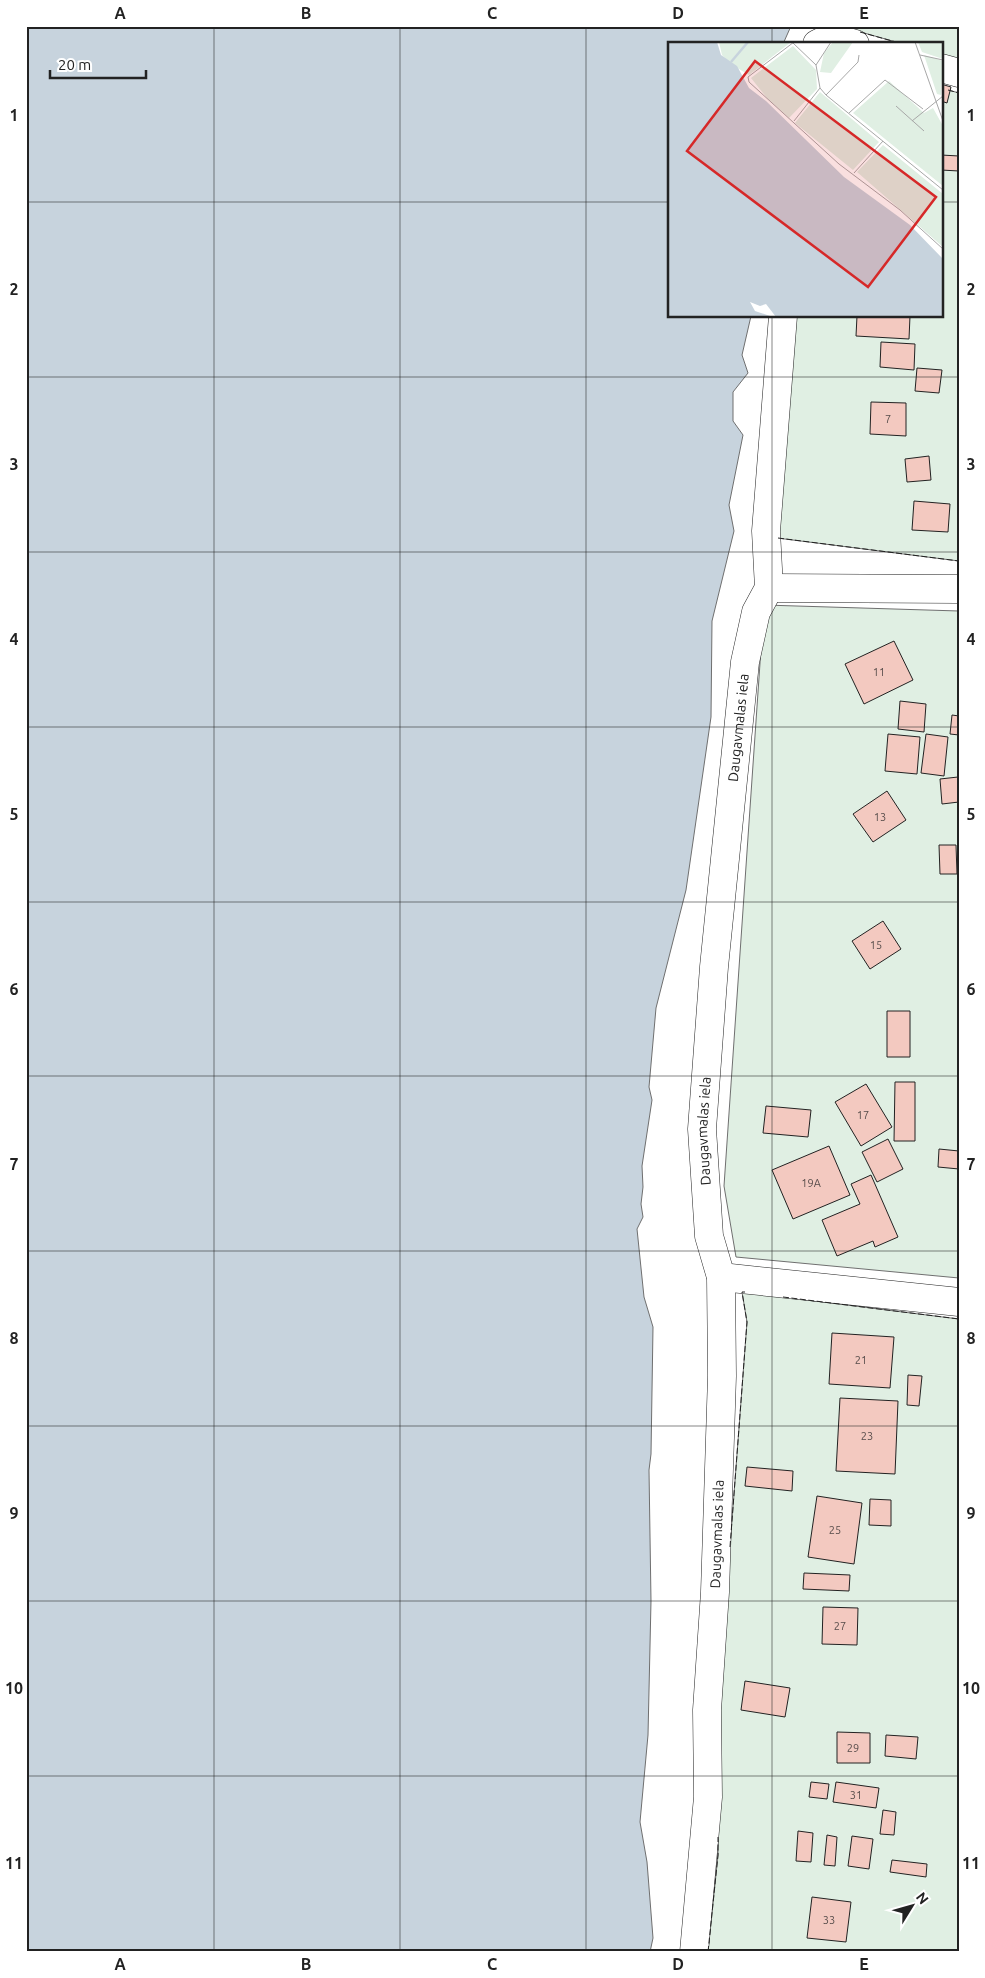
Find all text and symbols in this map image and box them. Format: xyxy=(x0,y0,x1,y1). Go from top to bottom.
text: A xyxy=(114,4,126,22)
text: B xyxy=(301,4,311,22)
text: C xyxy=(487,4,497,22)
text: D xyxy=(672,4,684,22)
text: E xyxy=(859,4,869,22)
inset map xyxy=(668,42,942,318)
scale bar xyxy=(50,48,146,80)
text: 20 m xyxy=(58,56,91,73)
text: 1 xyxy=(9,106,19,124)
text: 1 xyxy=(966,106,976,124)
text: 2 xyxy=(9,280,19,298)
text: 2 xyxy=(966,280,976,298)
house number: 7 xyxy=(885,413,891,425)
text: 3 xyxy=(9,455,19,473)
text: 3 xyxy=(966,455,976,473)
text: 4 xyxy=(9,630,19,648)
text: 4 xyxy=(966,630,976,648)
house number: 11 xyxy=(873,666,885,678)
street label: Daugavmalas iela xyxy=(725,673,752,783)
text: 5 xyxy=(9,805,19,823)
text: 5 xyxy=(966,805,976,823)
house number: 13 xyxy=(874,811,886,823)
house number: 15 xyxy=(870,939,882,951)
text: 6 xyxy=(9,980,19,998)
text: 6 xyxy=(966,980,976,998)
street label: Daugavmalas iela xyxy=(694,1076,714,1186)
house number: 17 xyxy=(857,1109,869,1121)
text: 7 xyxy=(9,1155,19,1173)
text: 7 xyxy=(966,1155,976,1173)
house number: 19A xyxy=(801,1177,822,1189)
text: 8 xyxy=(9,1329,19,1347)
text: 8 xyxy=(966,1329,976,1347)
house number: 21 xyxy=(855,1354,867,1366)
house number: 23 xyxy=(861,1430,873,1442)
street label: Daugavmalas iela xyxy=(707,1479,727,1589)
text: 9 xyxy=(9,1504,19,1522)
text: 9 xyxy=(966,1504,976,1522)
house number: 25 xyxy=(829,1524,841,1536)
house number: 27 xyxy=(834,1620,846,1632)
text: 10 xyxy=(5,1679,23,1697)
text: 10 xyxy=(962,1679,980,1697)
house number: 29 xyxy=(847,1742,859,1754)
house number: 31 xyxy=(850,1789,862,1801)
text: 11 xyxy=(5,1854,23,1872)
text: 11 xyxy=(962,1854,980,1872)
north arrow xyxy=(888,1880,938,1930)
text: N xyxy=(913,1889,932,1907)
house number: 33 xyxy=(823,1914,835,1926)
text: A xyxy=(114,1955,126,1973)
text: B xyxy=(301,1955,311,1973)
text: C xyxy=(487,1955,497,1973)
text: D xyxy=(672,1955,684,1973)
text: E xyxy=(859,1955,869,1973)

